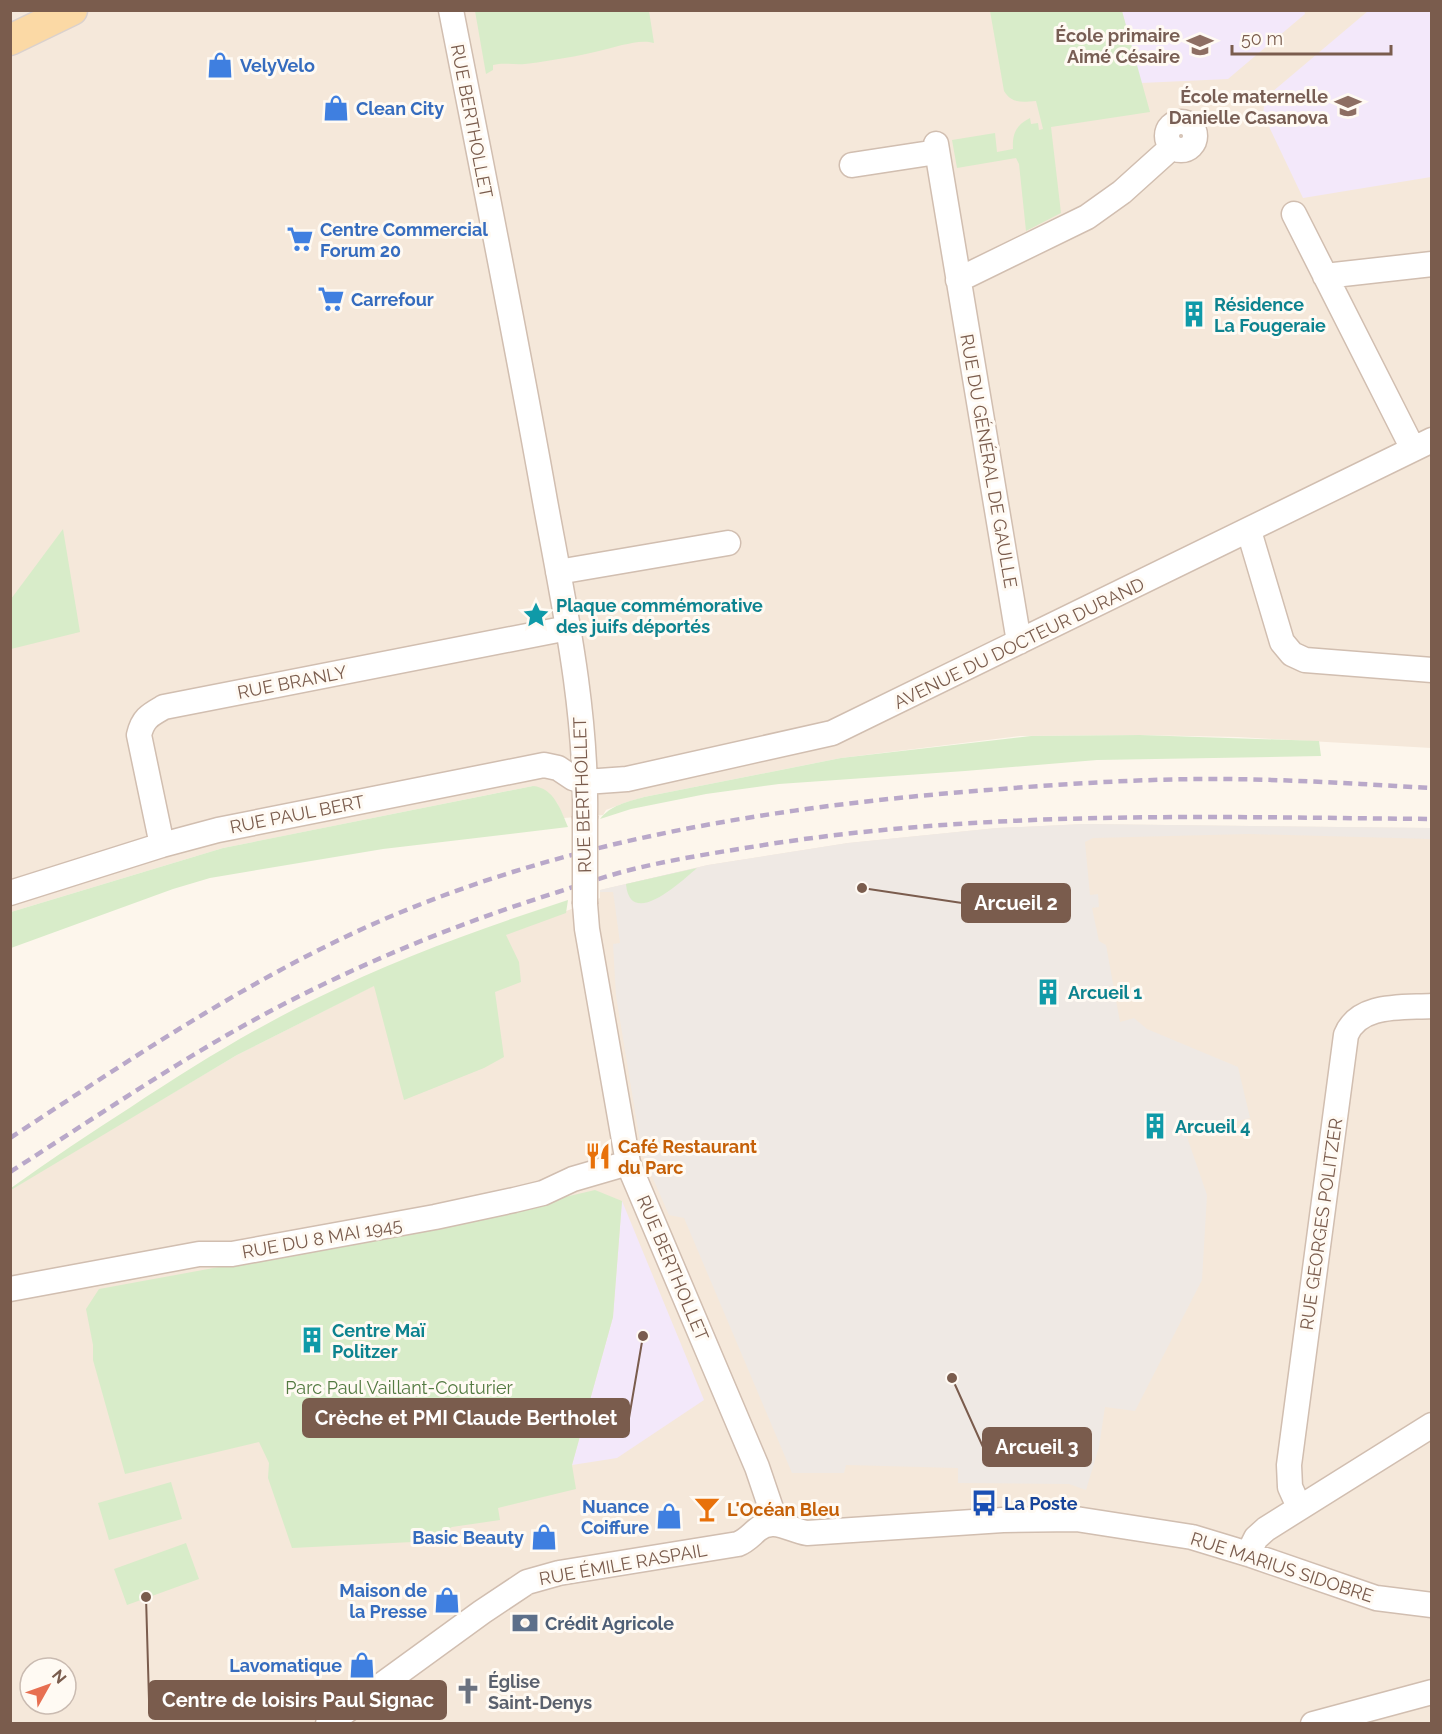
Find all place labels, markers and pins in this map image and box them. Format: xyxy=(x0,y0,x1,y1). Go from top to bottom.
place label: École primaire Aimé Césaire xyxy=(1055,25,1180,67)
school or university icon: École primaire Aimé Césaire xyxy=(1185,30,1215,60)
shop icon: VelyVelo xyxy=(205,50,235,80)
place label: VelyVelo xyxy=(240,55,315,76)
place label: École maternelle Danielle Casanova xyxy=(1169,86,1328,128)
school or university icon: École maternelle Danielle Casanova xyxy=(1333,91,1363,121)
shop icon: Clean City xyxy=(321,93,351,123)
place label: Clean City xyxy=(356,98,444,119)
place label: Centre Commercial Forum 20 xyxy=(320,219,488,261)
supermarket icon: Centre Commercial Forum 20 xyxy=(285,224,315,254)
supermarket icon: Carrefour xyxy=(316,284,346,314)
place label: Carrefour xyxy=(351,289,434,310)
place label: Résidence La Fougeraie xyxy=(1214,294,1326,336)
building icon: Résidence La Fougeraie xyxy=(1179,299,1209,329)
place label: Plaque commémorative des juifs déportés xyxy=(556,595,763,637)
place icon: Plaque commémorative des juifs déportés xyxy=(521,600,551,630)
callout: Arcueil 2 xyxy=(962,884,1070,922)
building icon: Arcueil 1 xyxy=(1033,977,1063,1007)
place label: Arcueil 1 xyxy=(1068,982,1142,1003)
building icon: Arcueil 4 xyxy=(1140,1111,1170,1141)
place label: Arcueil 4 xyxy=(1175,1116,1250,1137)
place label: Café Restaurant du Parc xyxy=(618,1136,757,1178)
restaurant icon: Café Restaurant du Parc xyxy=(583,1141,613,1171)
place label: Centre Maï Politzer xyxy=(332,1320,427,1362)
building icon: Centre Maï Politzer xyxy=(297,1325,327,1355)
callout: Crèche et PMI Claude Bertholet xyxy=(303,1399,629,1437)
callout: Arcueil 3 xyxy=(983,1428,1091,1466)
bus stop icon: La Poste xyxy=(969,1488,999,1518)
place label: La Poste xyxy=(1004,1493,1078,1514)
bar icon: L'Océan Bleu xyxy=(692,1494,722,1524)
place label: Nuance Coiffure xyxy=(581,1496,649,1538)
place label: L'Océan Bleu xyxy=(727,1499,840,1520)
shop icon: Nuance Coiffure xyxy=(654,1501,684,1531)
shop icon: Basic Beauty xyxy=(529,1522,559,1552)
place label: Basic Beauty xyxy=(412,1527,524,1548)
place label: Maison de la Presse xyxy=(339,1580,427,1622)
shop icon: Maison de la Presse xyxy=(432,1585,462,1615)
bank icon: Crédit Agricole xyxy=(510,1608,540,1638)
place label: Crédit Agricole xyxy=(545,1613,674,1634)
shop icon: Lavomatique xyxy=(347,1650,377,1680)
place label: Lavomatique xyxy=(229,1655,342,1676)
place label: Église Saint-Denys xyxy=(488,1671,592,1713)
church icon: Église Saint-Denys xyxy=(453,1676,483,1706)
callout: Centre de loisirs Paul Signac xyxy=(149,1681,446,1719)

